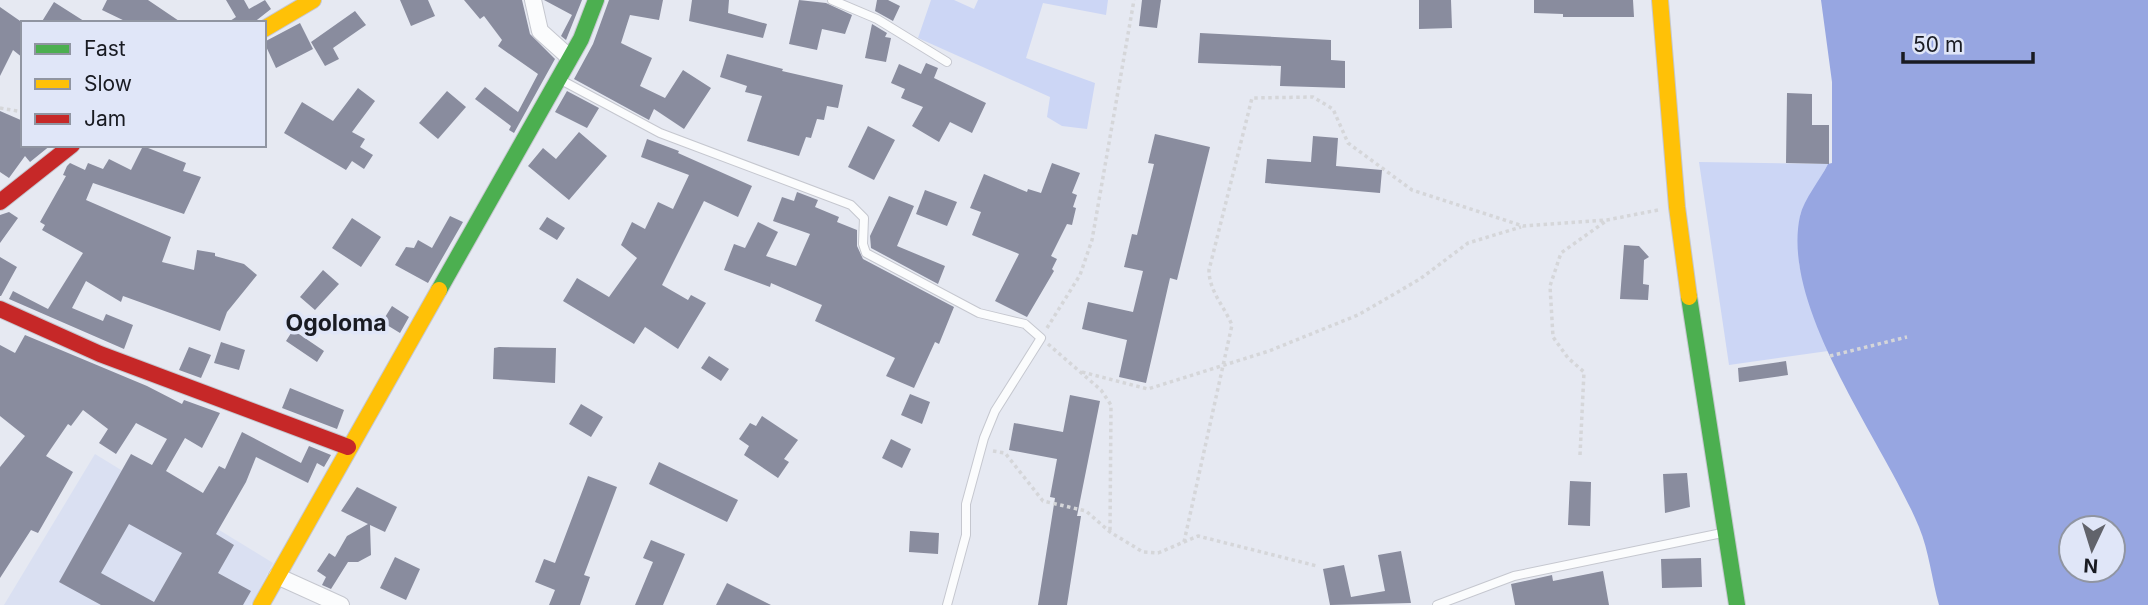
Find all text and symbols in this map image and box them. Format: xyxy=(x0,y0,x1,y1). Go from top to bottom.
legend xyxy=(21,21,266,147)
scale bar xyxy=(1903,21,2032,65)
text: 50 m xyxy=(1913,32,1963,57)
text: Fast xyxy=(84,36,126,61)
text: Slow xyxy=(84,71,132,96)
text: Jam xyxy=(84,106,126,131)
district label: Ogoloma xyxy=(285,309,387,337)
north arrow xyxy=(2057,514,2127,584)
text: N xyxy=(2083,553,2099,577)

